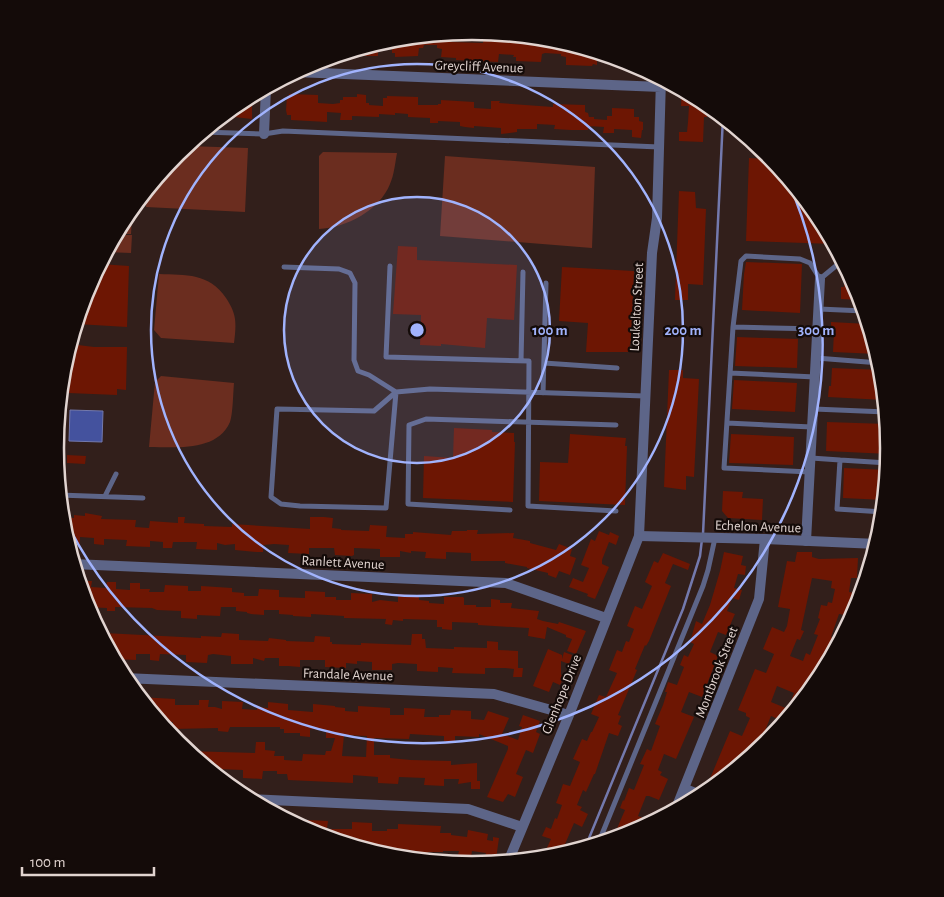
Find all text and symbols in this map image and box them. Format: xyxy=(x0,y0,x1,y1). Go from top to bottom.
street label: Greycliff Avenue xyxy=(434,58,524,76)
street label: Loukelton Street xyxy=(628,262,646,352)
centre of rings xyxy=(408,321,426,339)
text: 100 m xyxy=(532,323,568,338)
text: 200 m xyxy=(664,323,702,338)
text: 300 m xyxy=(798,323,834,338)
street label: Echelon Avenue xyxy=(715,519,801,535)
street label: Ranlett Avenue xyxy=(301,554,385,572)
street label: Montbrook Street xyxy=(693,624,741,720)
street label: Glenhope Drive xyxy=(540,653,584,736)
street label: Frandale Avenue xyxy=(303,666,393,684)
scale bar xyxy=(22,844,155,876)
text: 100 m xyxy=(30,855,65,870)

